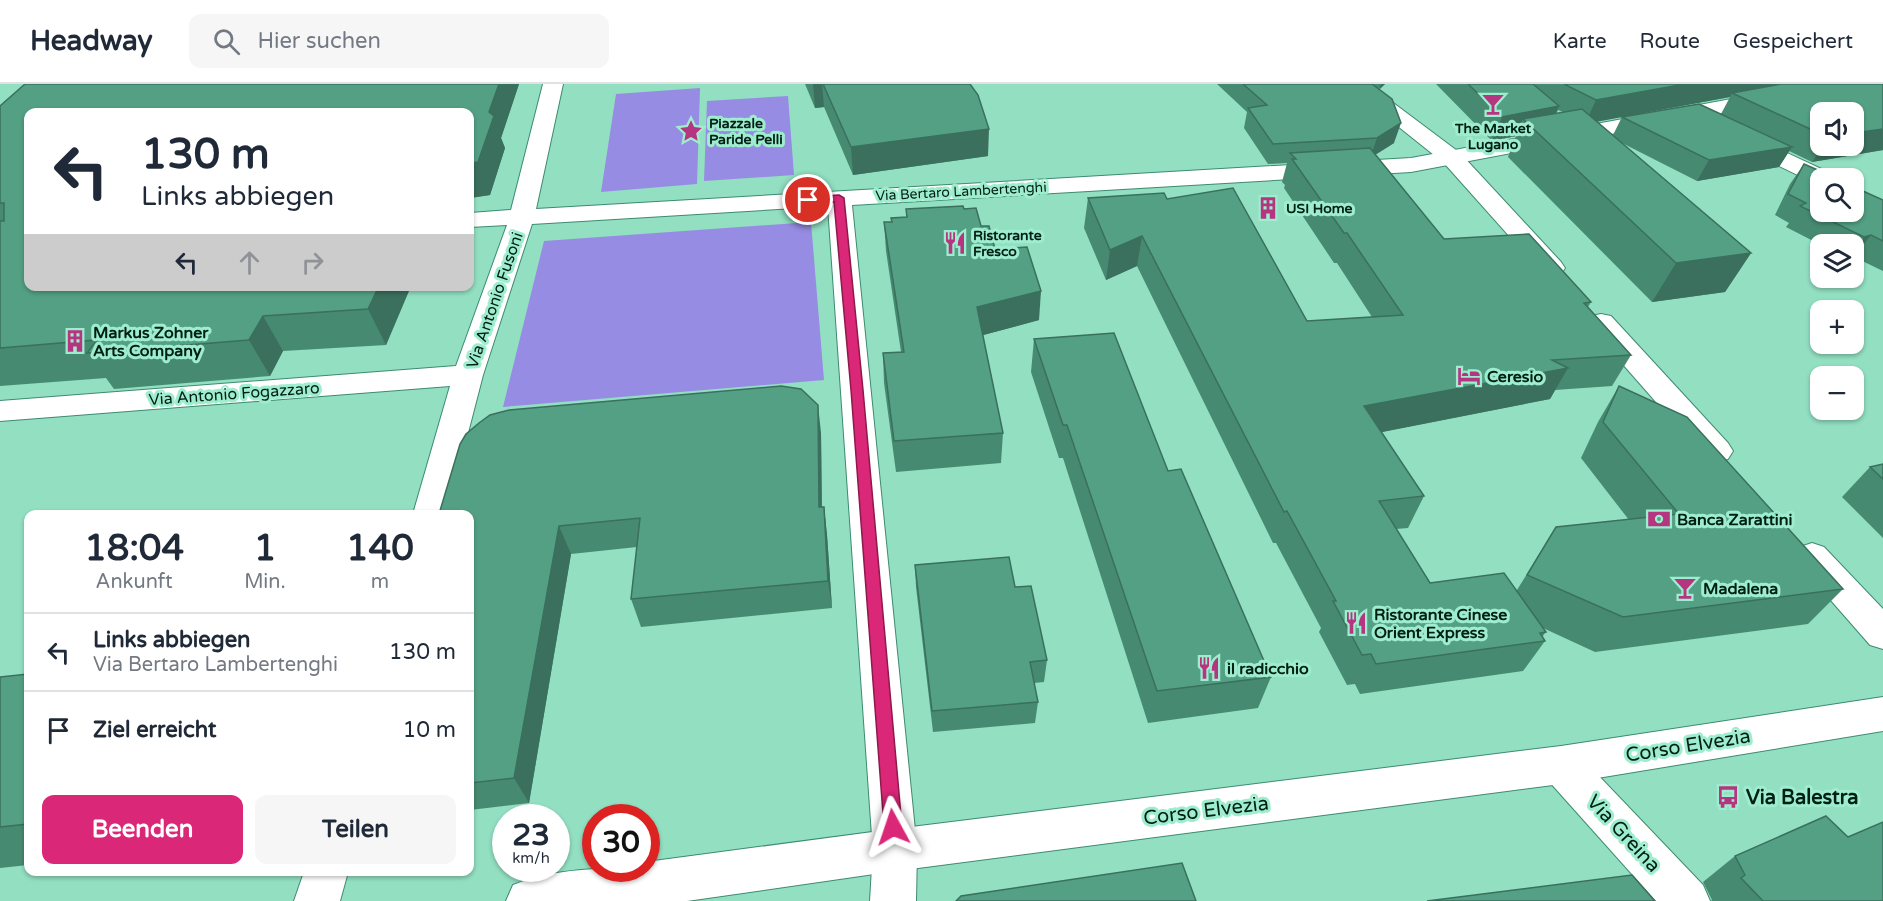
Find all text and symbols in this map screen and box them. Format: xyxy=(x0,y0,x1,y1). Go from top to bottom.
search box xyxy=(189,14,609,68)
text: Headway xyxy=(30,24,153,58)
icon: search xyxy=(210,25,243,58)
text: Hier suchen xyxy=(258,28,381,54)
text: Karte xyxy=(1553,29,1607,54)
text: Route xyxy=(1640,29,1700,54)
text: Gespeichert xyxy=(1733,29,1853,54)
bar icon: The Market Lugano xyxy=(1480,91,1506,117)
map controls xyxy=(1810,102,1864,420)
button: sound xyxy=(1810,102,1864,156)
place label: Piazzale Paride Pelli xyxy=(709,115,783,148)
place icon: Piazzale Paride Pelli xyxy=(678,118,704,144)
place label: The Market Lugano xyxy=(1454,120,1532,153)
text: 130 m xyxy=(141,129,270,180)
icon: left xyxy=(42,132,120,210)
button: search xyxy=(1810,168,1864,222)
pin xyxy=(782,174,833,225)
street label: Via Bertaro Lambertenghi xyxy=(875,179,1047,204)
text: Links abbiegen xyxy=(141,180,334,213)
icon: arrive xyxy=(791,183,824,216)
building icon: USI Home xyxy=(1255,195,1281,221)
place label: USI Home xyxy=(1286,200,1353,217)
place label: Ristorante Fresco xyxy=(973,227,1042,260)
street label: Via Antonio Fusoni xyxy=(462,230,528,371)
restaurant icon: Ristorante Fresco xyxy=(942,230,968,256)
button: layers xyxy=(1810,234,1864,288)
icon: left xyxy=(170,246,203,279)
icon: ahead xyxy=(233,246,266,279)
icon: right xyxy=(296,246,329,279)
button: + xyxy=(1810,300,1864,354)
place label: Markus Zohner Arts Company xyxy=(93,323,209,361)
building icon: Markus Zohner Arts Company xyxy=(62,328,88,354)
hotel icon: Ceresio xyxy=(1456,363,1482,389)
button: − xyxy=(1810,366,1864,420)
place label: Ceresio xyxy=(1487,367,1544,387)
street label: Via Antonio Fogazzaro xyxy=(148,378,320,410)
bank icon: Banca Zarattini xyxy=(1646,506,1672,532)
place label: Banca Zarattini xyxy=(1677,510,1793,530)
text: 18:04 xyxy=(84,527,184,570)
text: 1 xyxy=(254,527,276,570)
text: 140 xyxy=(346,527,414,570)
text: Ankunft xyxy=(96,570,173,594)
text: Min. xyxy=(244,570,286,594)
text: m xyxy=(371,570,389,594)
bar icon: Madalena xyxy=(1672,575,1698,601)
place label: Madalena xyxy=(1703,579,1778,599)
place label: Ristorante Cinese Orient Express xyxy=(1374,605,1507,643)
restaurant icon: Ristorante Cinese Orient Express xyxy=(1343,610,1369,636)
text: Links abbiegen xyxy=(93,627,251,653)
icon: left xyxy=(42,636,75,669)
text: 130 m xyxy=(389,639,456,665)
text: Via Bertaro Lambertenghi xyxy=(93,653,338,677)
restaurant icon: il radicchio xyxy=(1196,655,1222,681)
place label: il radicchio xyxy=(1227,659,1309,679)
icon: arrive xyxy=(42,714,75,747)
text: Ziel erreicht xyxy=(93,717,216,743)
text: 10 m xyxy=(402,717,456,743)
street label: Corso Elvezia xyxy=(1624,724,1752,768)
bus stop icon: Via Balestra xyxy=(1715,784,1741,810)
place label: Via Balestra xyxy=(1746,786,1859,810)
street label: Via Greina xyxy=(1581,790,1665,877)
street label: Corso Elvezia xyxy=(1142,791,1270,831)
button: Beenden xyxy=(42,795,243,864)
button: Teilen xyxy=(255,795,456,864)
position arrow xyxy=(861,795,925,859)
speed limit sign: 30 xyxy=(582,804,660,882)
text: 23 xyxy=(512,817,550,854)
text: km/h xyxy=(512,849,550,867)

